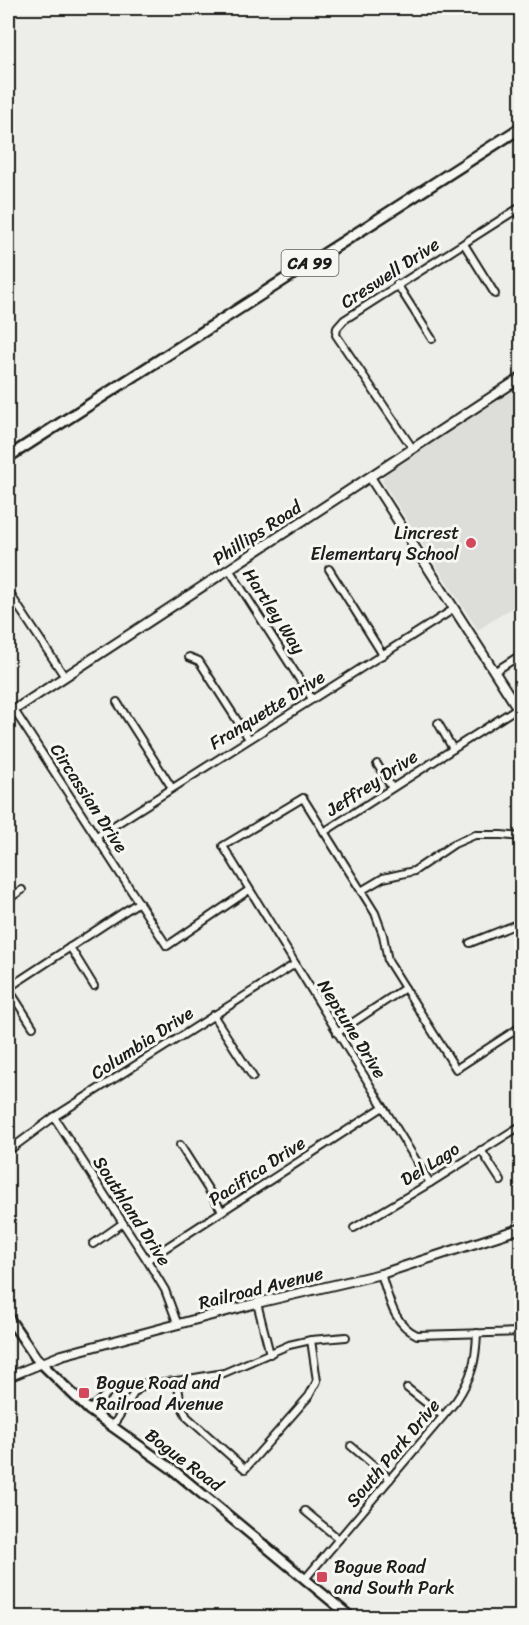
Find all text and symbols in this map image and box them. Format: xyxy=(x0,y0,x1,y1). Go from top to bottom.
street label: Creswell Drive xyxy=(334,229,446,317)
road number: CA 99 xyxy=(282,250,338,276)
street label: Phillips Road xyxy=(206,491,309,574)
place label: Lincrest Elementary School xyxy=(310,517,460,570)
marker: Lincrest Elementary School xyxy=(464,536,478,550)
street label: Hartley Way xyxy=(234,561,314,661)
street label: Franquette Drive xyxy=(203,661,332,759)
street label: Circassian Drive xyxy=(41,737,137,860)
street label: Jeffrey Drive xyxy=(318,741,425,826)
street label: Neptune Drive xyxy=(309,973,395,1085)
street label: Columbia Drive xyxy=(84,997,200,1088)
street label: Pacifica Drive xyxy=(202,1127,312,1215)
street label: Del Lago xyxy=(394,1133,466,1195)
street label: Southland Drive xyxy=(84,1149,180,1273)
street label: Railroad Avenue xyxy=(195,1257,327,1319)
place label: Bogue Road and Railroad Avenue xyxy=(96,1367,224,1420)
marker: Bogue Road and Railroad Avenue xyxy=(77,1386,91,1400)
street label: South Park Drive xyxy=(338,1391,448,1515)
street label: Bogue Road xyxy=(138,1420,231,1501)
place label: Bogue Road and South Park xyxy=(334,1551,455,1604)
marker: Bogue Road and South Park xyxy=(315,1570,329,1584)

